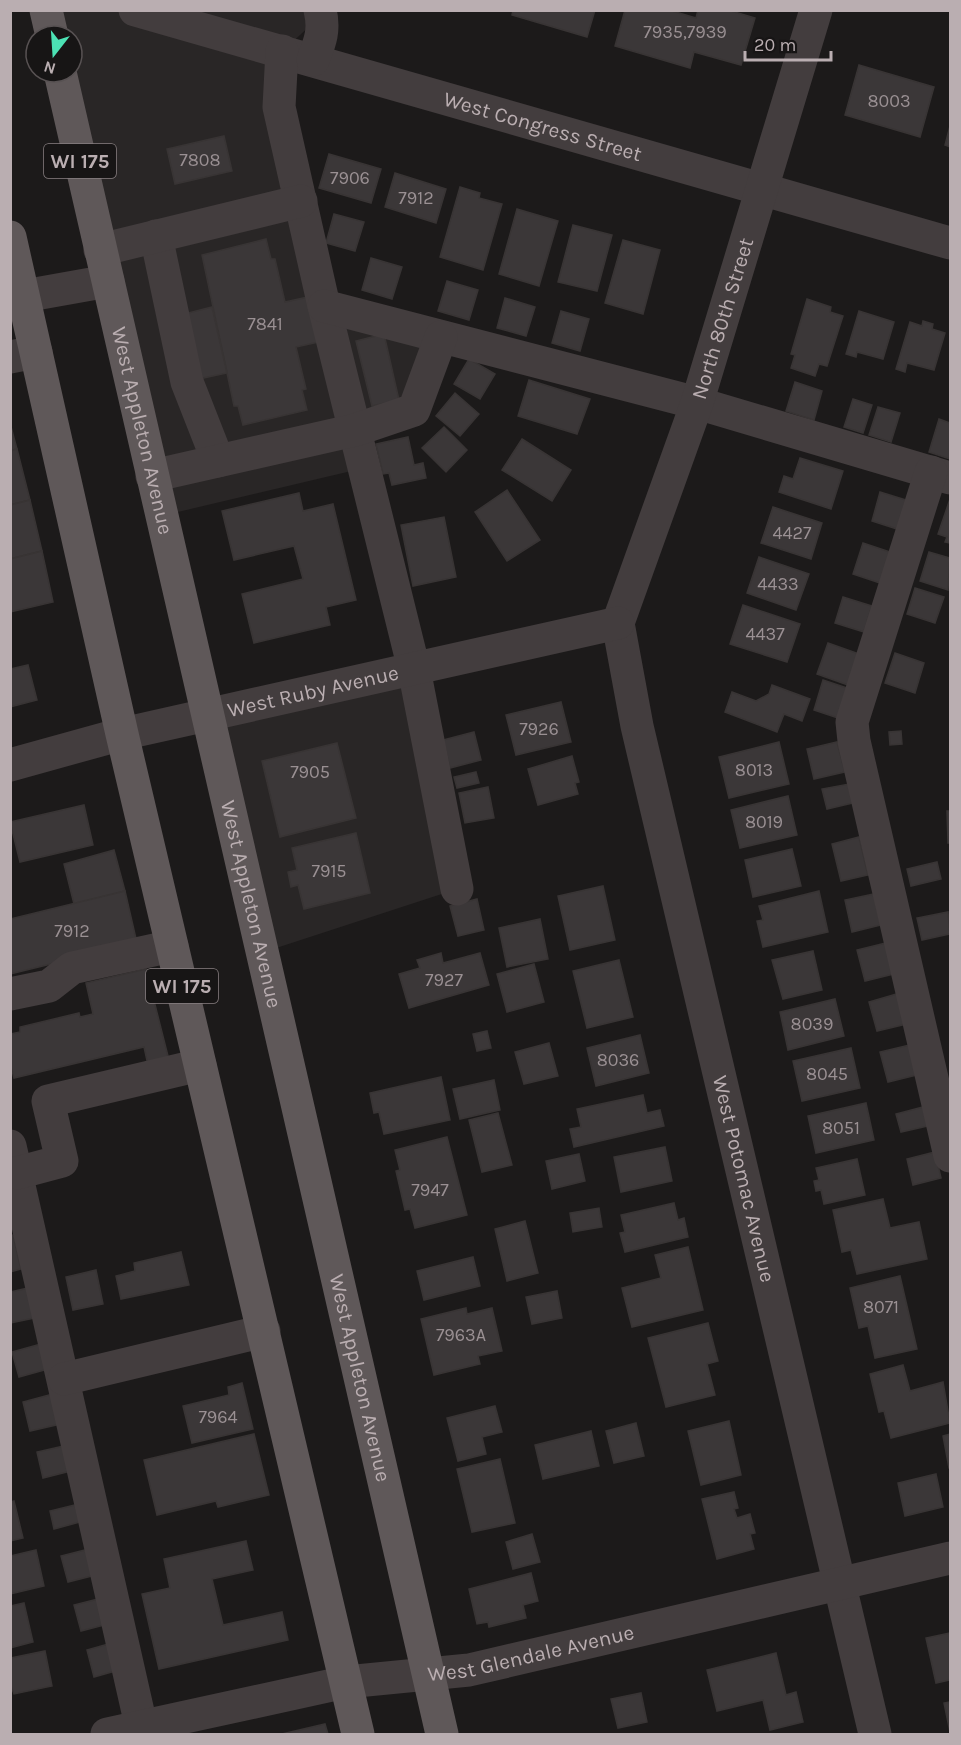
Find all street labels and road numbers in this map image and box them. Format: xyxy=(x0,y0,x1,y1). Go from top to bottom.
street label: West Congress Street xyxy=(441,87,645,166)
road number: WI 175 xyxy=(44,144,116,178)
street label: North 80th Street xyxy=(687,235,758,402)
street label: West Appleton Avenue xyxy=(107,324,178,537)
street label: West Ruby Avenue xyxy=(225,660,401,722)
street label: West Appleton Avenue xyxy=(216,798,287,1011)
road number: WI 175 xyxy=(146,969,218,1003)
street label: West Potomac Avenue xyxy=(708,1073,780,1285)
street label: West Appleton Avenue xyxy=(325,1272,396,1484)
street label: West Glendale Avenue xyxy=(427,1620,636,1686)

